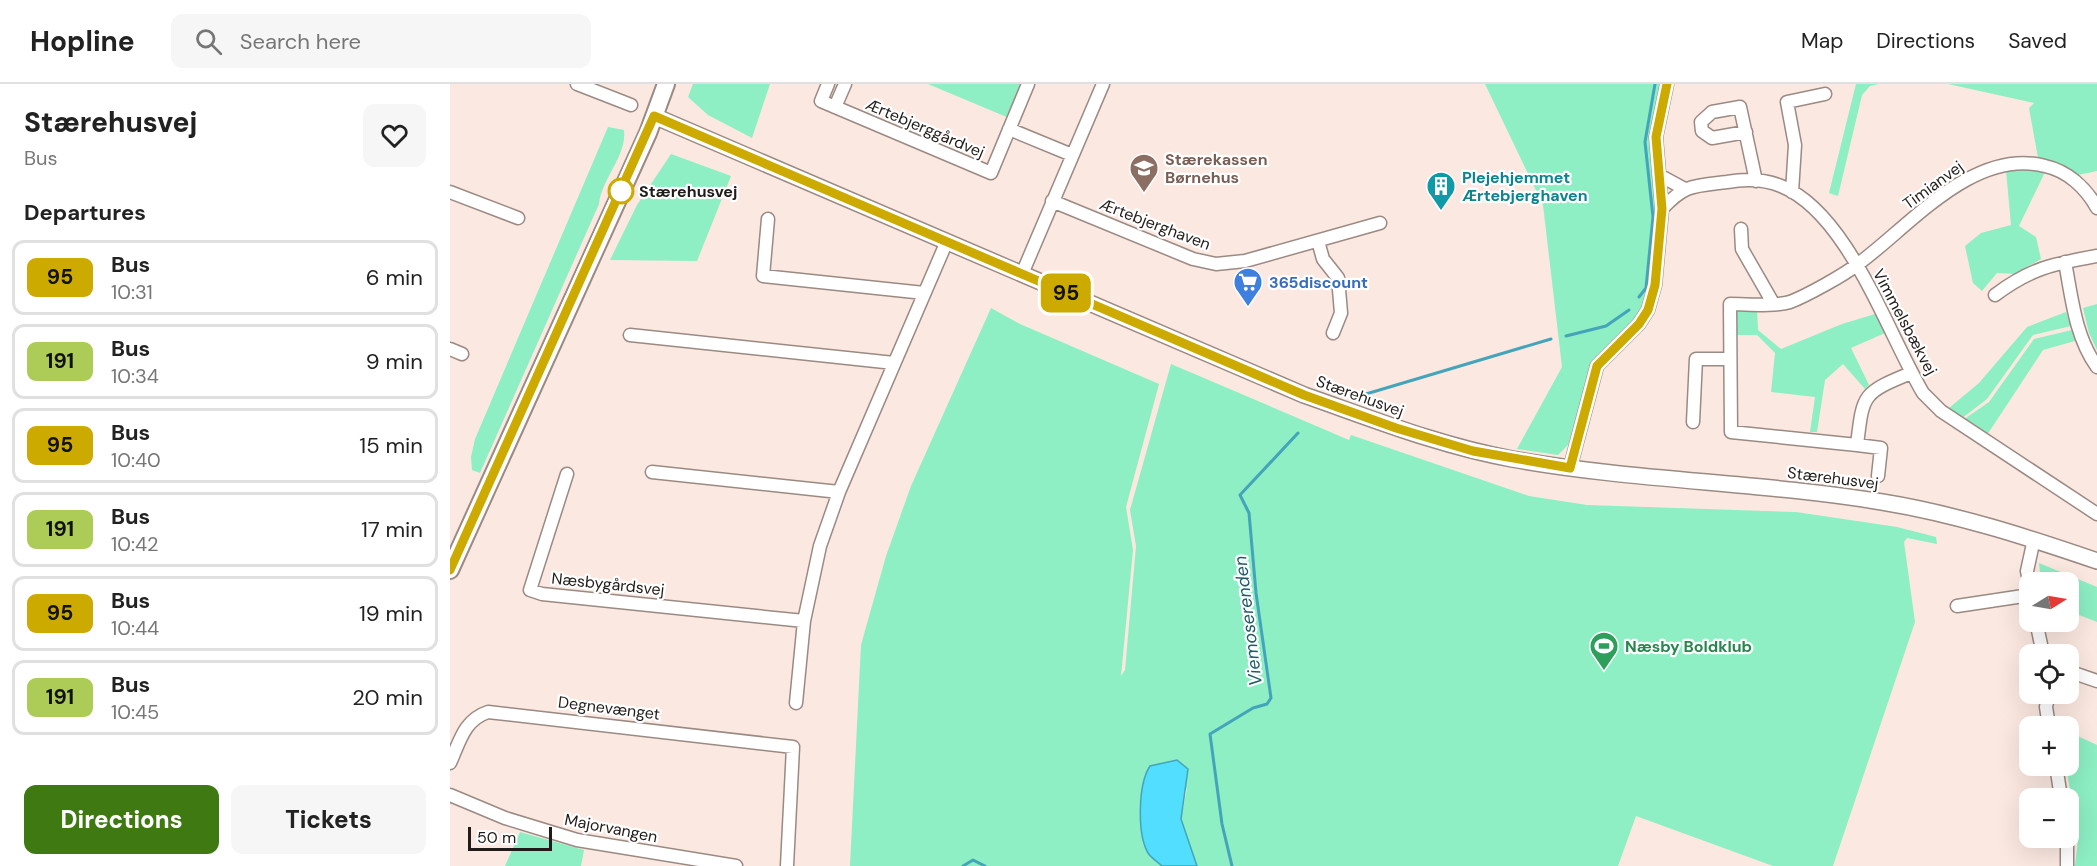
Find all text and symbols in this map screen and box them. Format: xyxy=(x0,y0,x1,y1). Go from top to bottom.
search box xyxy=(171,14,591,68)
text: Hopline xyxy=(30,23,135,60)
icon: search xyxy=(192,25,225,58)
text: Search here xyxy=(240,27,361,56)
text: Map xyxy=(1801,27,1843,55)
text: Directions xyxy=(1876,27,1975,55)
text: Saved xyxy=(2008,27,2067,55)
street label: Ærtebjerggårdvej xyxy=(862,93,988,163)
text: Stærehusvej xyxy=(24,104,197,141)
button: heart xyxy=(363,104,426,167)
text: Bus xyxy=(24,145,58,171)
place label: Stærekassen Børnehus xyxy=(1165,149,1268,188)
school or university icon: Stærekassen Børnehus xyxy=(1128,152,1160,194)
street label: Timianvej xyxy=(1899,156,1967,214)
place label: Plejehjemmet Ærtebjerghaven xyxy=(1462,167,1588,206)
building icon: Plejehjemmet Ærtebjerghaven xyxy=(1425,170,1457,212)
marker: Stærehusvej xyxy=(608,178,634,204)
place label: Stærehusvej xyxy=(639,181,737,202)
street label: Ærtebjerghaven xyxy=(1097,193,1213,255)
text: Departures xyxy=(24,198,146,227)
text: Bus xyxy=(111,250,150,279)
text: 95 xyxy=(47,263,73,291)
text: 6 min xyxy=(366,263,423,292)
street label: Vimmelsbækvej xyxy=(1868,265,1942,379)
supermarket icon: 365discount xyxy=(1232,266,1264,308)
place label: 365discount xyxy=(1269,272,1368,293)
line badge: 95 xyxy=(1039,274,1093,312)
text: 10:31 xyxy=(111,279,153,305)
text: 95 xyxy=(1053,279,1079,307)
text: Bus xyxy=(111,334,150,363)
text: 191 xyxy=(46,347,74,375)
text: 9 min xyxy=(366,347,423,376)
text: 10:34 xyxy=(111,363,159,389)
street label: Stærehusvej xyxy=(1313,370,1407,422)
text: Bus xyxy=(111,418,150,447)
text: 95 xyxy=(47,431,73,459)
text: 15 min xyxy=(359,431,423,460)
text: 10:40 xyxy=(111,447,161,473)
street label: Stærehusvej xyxy=(1786,462,1880,494)
text: Bus xyxy=(111,502,150,531)
text: 191 xyxy=(46,515,74,543)
text: 17 min xyxy=(361,515,423,544)
text: 10:42 xyxy=(111,531,159,557)
water label: Viemoserenden xyxy=(1228,555,1268,687)
street label: Næsbygårdsvej xyxy=(551,568,665,600)
north arrow xyxy=(2019,572,2079,632)
map controls xyxy=(2019,572,2079,848)
text: Bus xyxy=(111,586,150,615)
text: 95 xyxy=(47,599,73,627)
text: 19 min xyxy=(359,599,423,628)
text: 10:44 xyxy=(111,615,159,641)
sports icon: Næsby Boldklub xyxy=(1588,630,1620,672)
place label: Næsby Boldklub xyxy=(1625,636,1752,657)
button: locate xyxy=(2019,644,2079,704)
text: Bus xyxy=(111,670,150,699)
text: 191 xyxy=(46,683,74,711)
text: 20 min xyxy=(352,683,423,712)
street label: Degnevænget xyxy=(557,691,661,725)
text: 10:45 xyxy=(111,699,159,725)
button: + xyxy=(2019,716,2079,776)
button: Directions xyxy=(24,785,219,854)
button: Tickets xyxy=(231,785,426,854)
button: − xyxy=(2019,788,2079,848)
street label: Majorvangen xyxy=(563,809,659,847)
scale bar xyxy=(468,824,552,852)
text: 50 m xyxy=(477,827,516,848)

